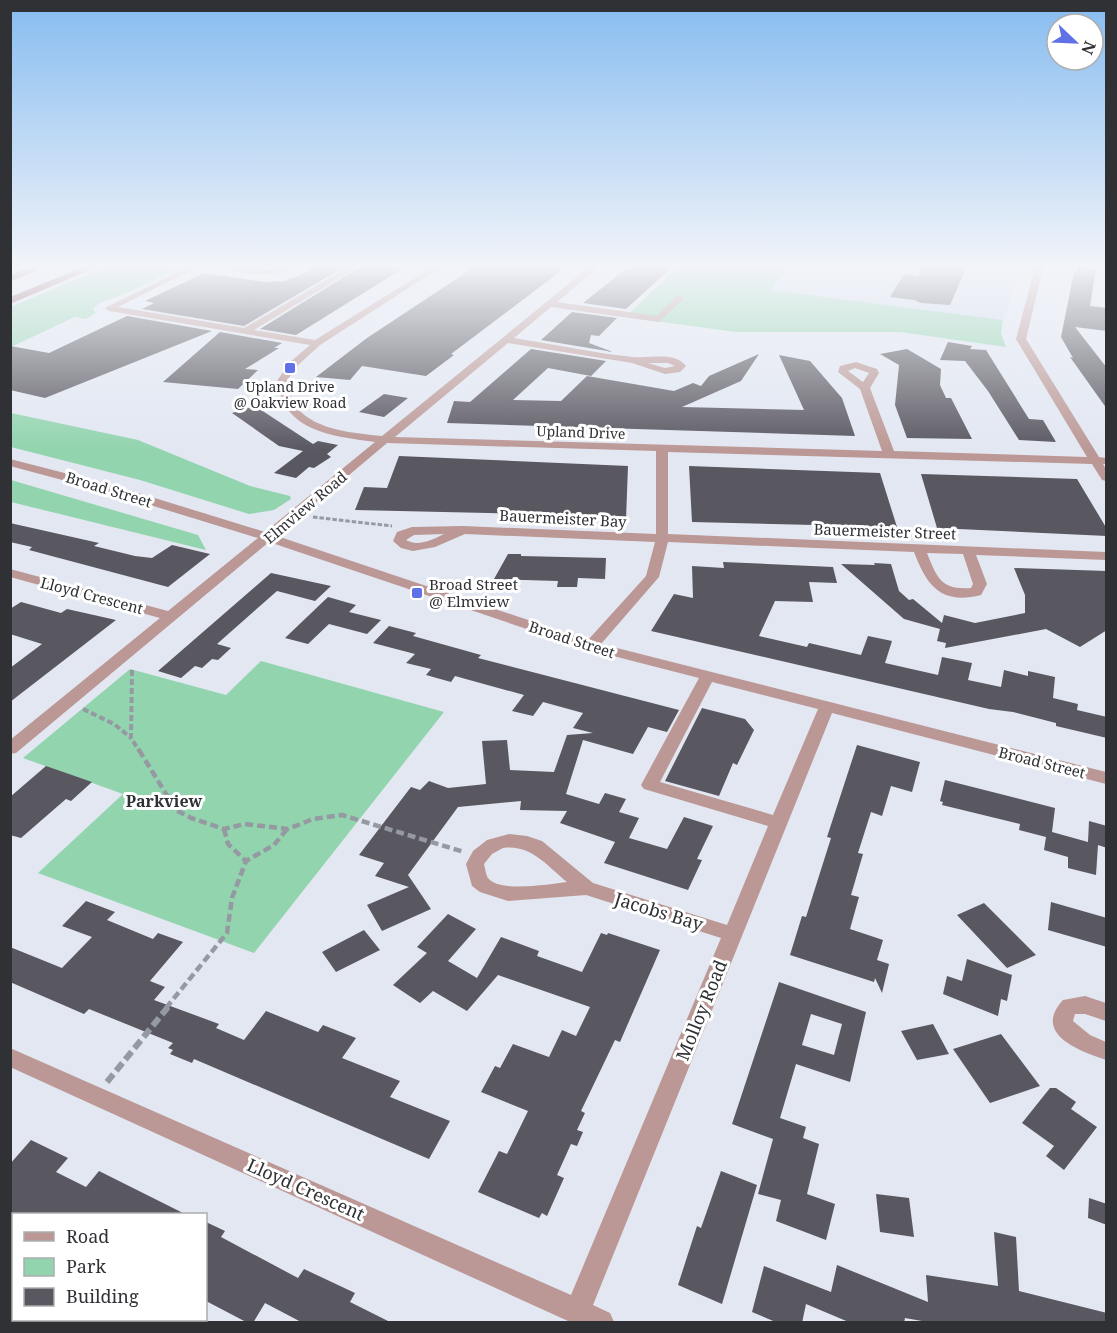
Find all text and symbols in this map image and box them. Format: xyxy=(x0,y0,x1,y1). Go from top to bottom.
north arrow xyxy=(1045,12,1105,72)
text: N xyxy=(1076,38,1101,58)
marker: Upland Drive @ Oakview Road xyxy=(283,361,297,375)
place label: Upland Drive @ Oakview Road xyxy=(234,377,347,412)
street label: Upland Drive xyxy=(536,421,626,443)
street label: Broad Street xyxy=(64,466,154,512)
street label: Elmview Road xyxy=(259,466,351,548)
street label: Bauermeister Bay xyxy=(499,505,628,531)
street label: Bauermeister Street xyxy=(813,519,957,543)
street label: Lloyd Crescent xyxy=(39,572,145,618)
place label: Broad Street @ Elmview xyxy=(429,574,518,611)
marker: Broad Street @ Elmview xyxy=(410,586,424,600)
street label: Broad Street xyxy=(527,616,617,662)
street label: Broad Street xyxy=(996,742,1088,782)
district label: Parkview xyxy=(126,790,203,812)
street label: Jacobs Bay xyxy=(611,886,707,936)
street label: Molloy Road xyxy=(670,956,732,1064)
street label: Lloyd Crescent xyxy=(243,1152,369,1226)
legend xyxy=(12,1213,207,1321)
text: Road xyxy=(66,1224,109,1248)
text: Park xyxy=(66,1254,106,1278)
text: Building xyxy=(66,1284,139,1308)

